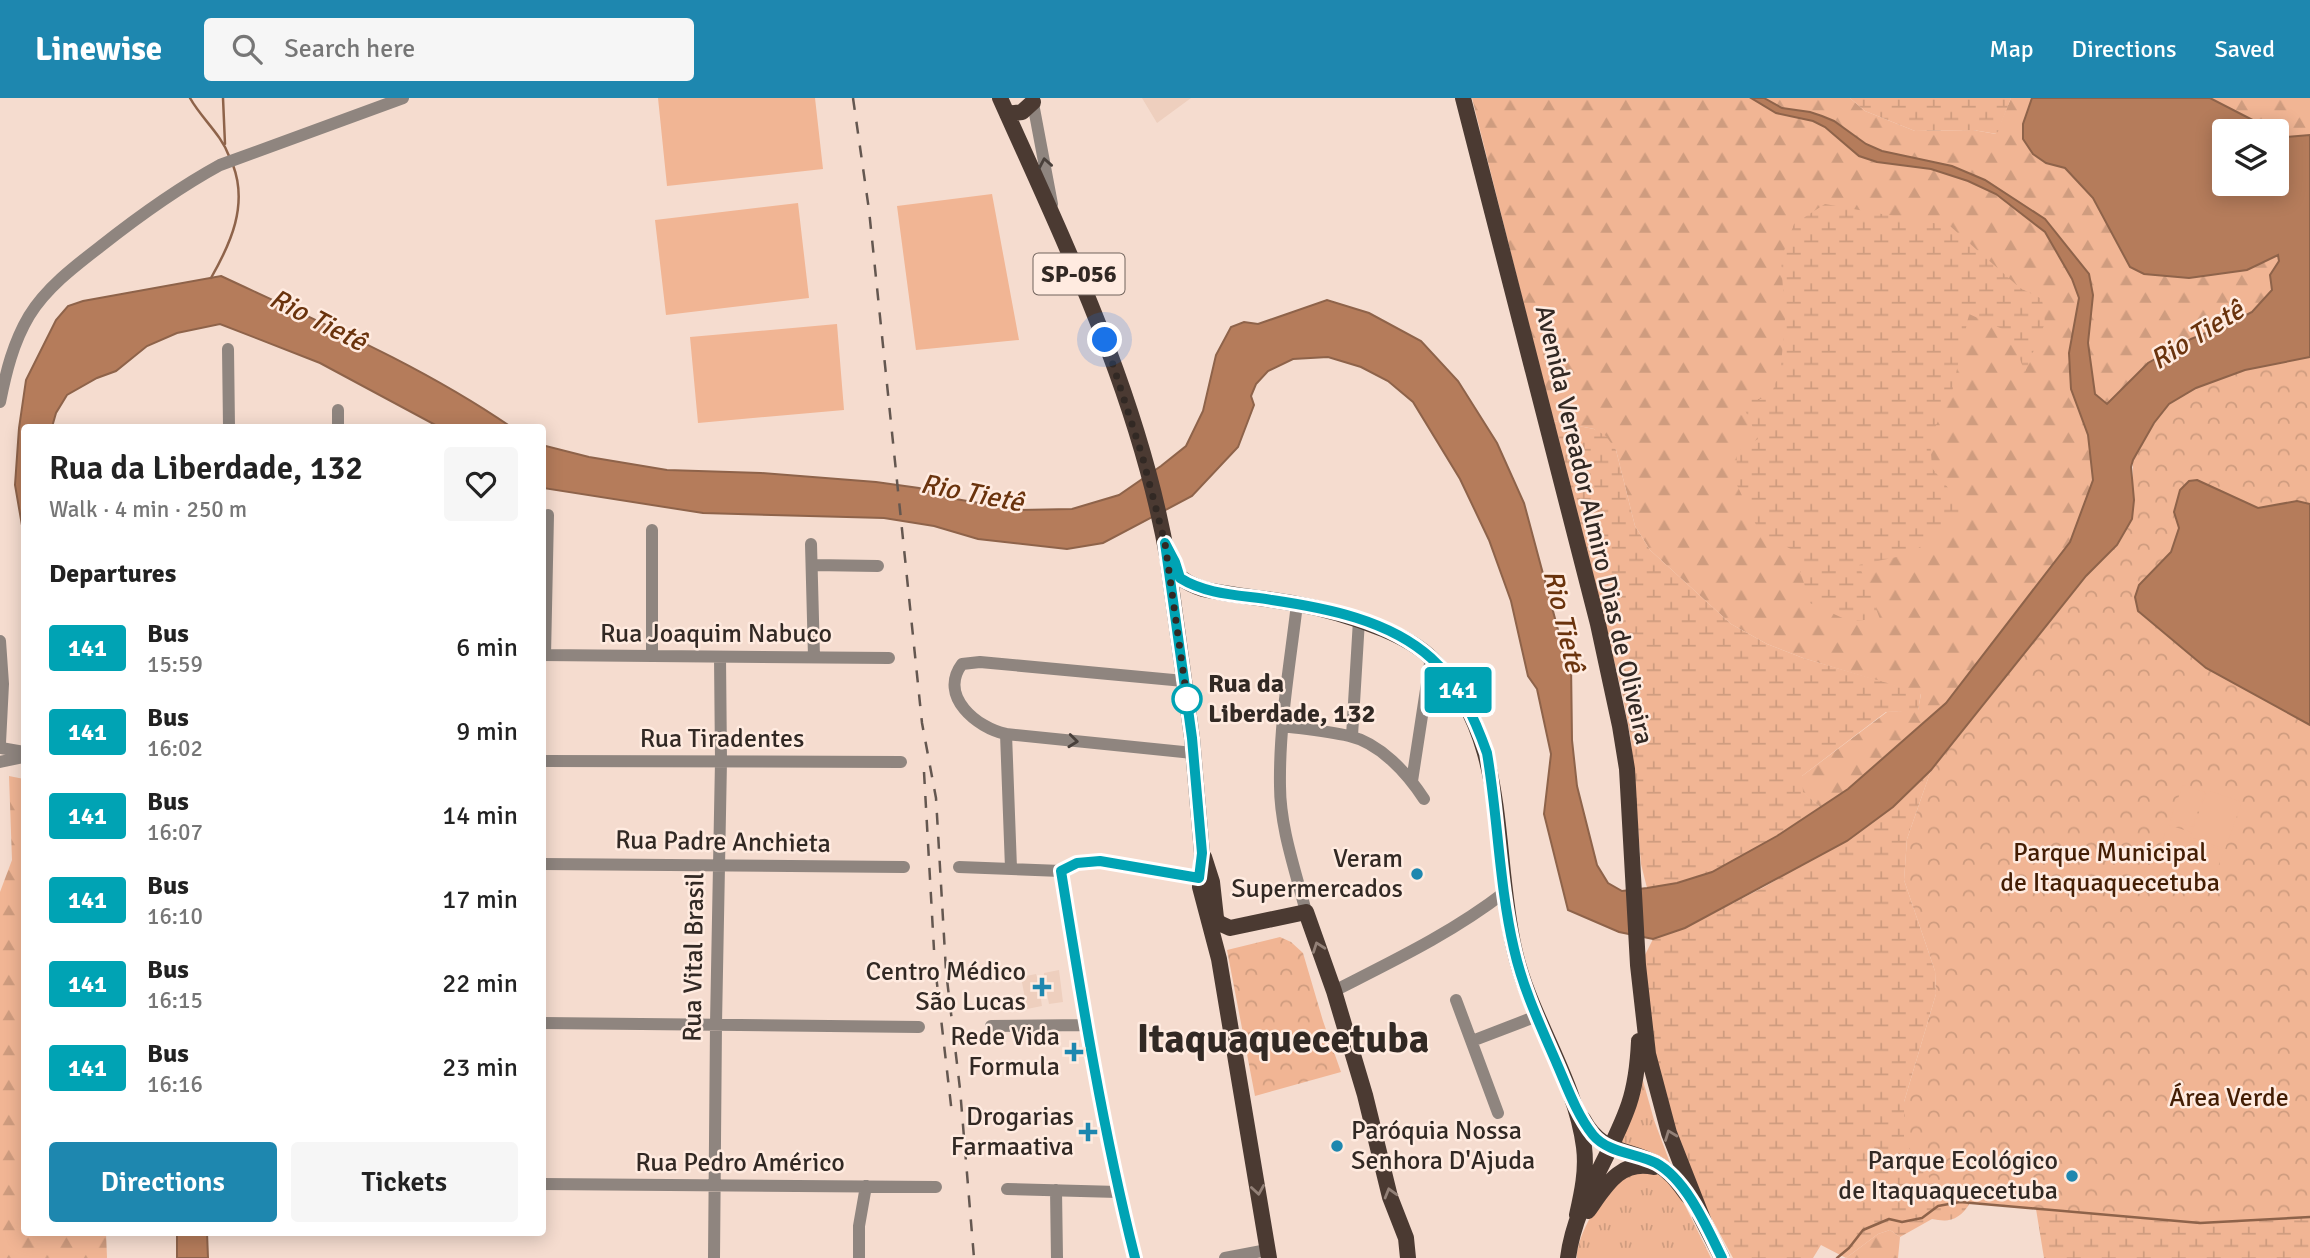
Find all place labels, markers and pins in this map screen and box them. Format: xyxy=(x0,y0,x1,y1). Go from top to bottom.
place label: Rua da Liberdade, 132 xyxy=(1208,668,1375,730)
marker: Rua da Liberdade, 132 xyxy=(1172,684,1202,714)
place label: Veram Supermercados xyxy=(1231,843,1403,905)
marker: Veram Supermercados xyxy=(1409,866,1425,882)
place label: Centro Médico São Lucas xyxy=(866,956,1026,1018)
marker: Centro Médico São Lucas xyxy=(1032,977,1052,997)
place label: Rede Vida Formula xyxy=(950,1021,1060,1083)
marker: Rede Vida Formula xyxy=(1066,1044,1082,1060)
place label: Drogarias Farmaativa xyxy=(951,1101,1074,1163)
place label: Paróquia Nossa Senhora D'Ajuda xyxy=(1351,1115,1535,1177)
marker: Drogarias Farmaativa xyxy=(1080,1124,1096,1140)
marker: Paróquia Nossa Senhora D'Ajuda xyxy=(1329,1138,1345,1154)
place label: Parque Ecológico de Itaquaquecetuba xyxy=(1838,1145,2058,1207)
marker: Parque Ecológico de Itaquaquecetuba xyxy=(2064,1168,2080,1184)

